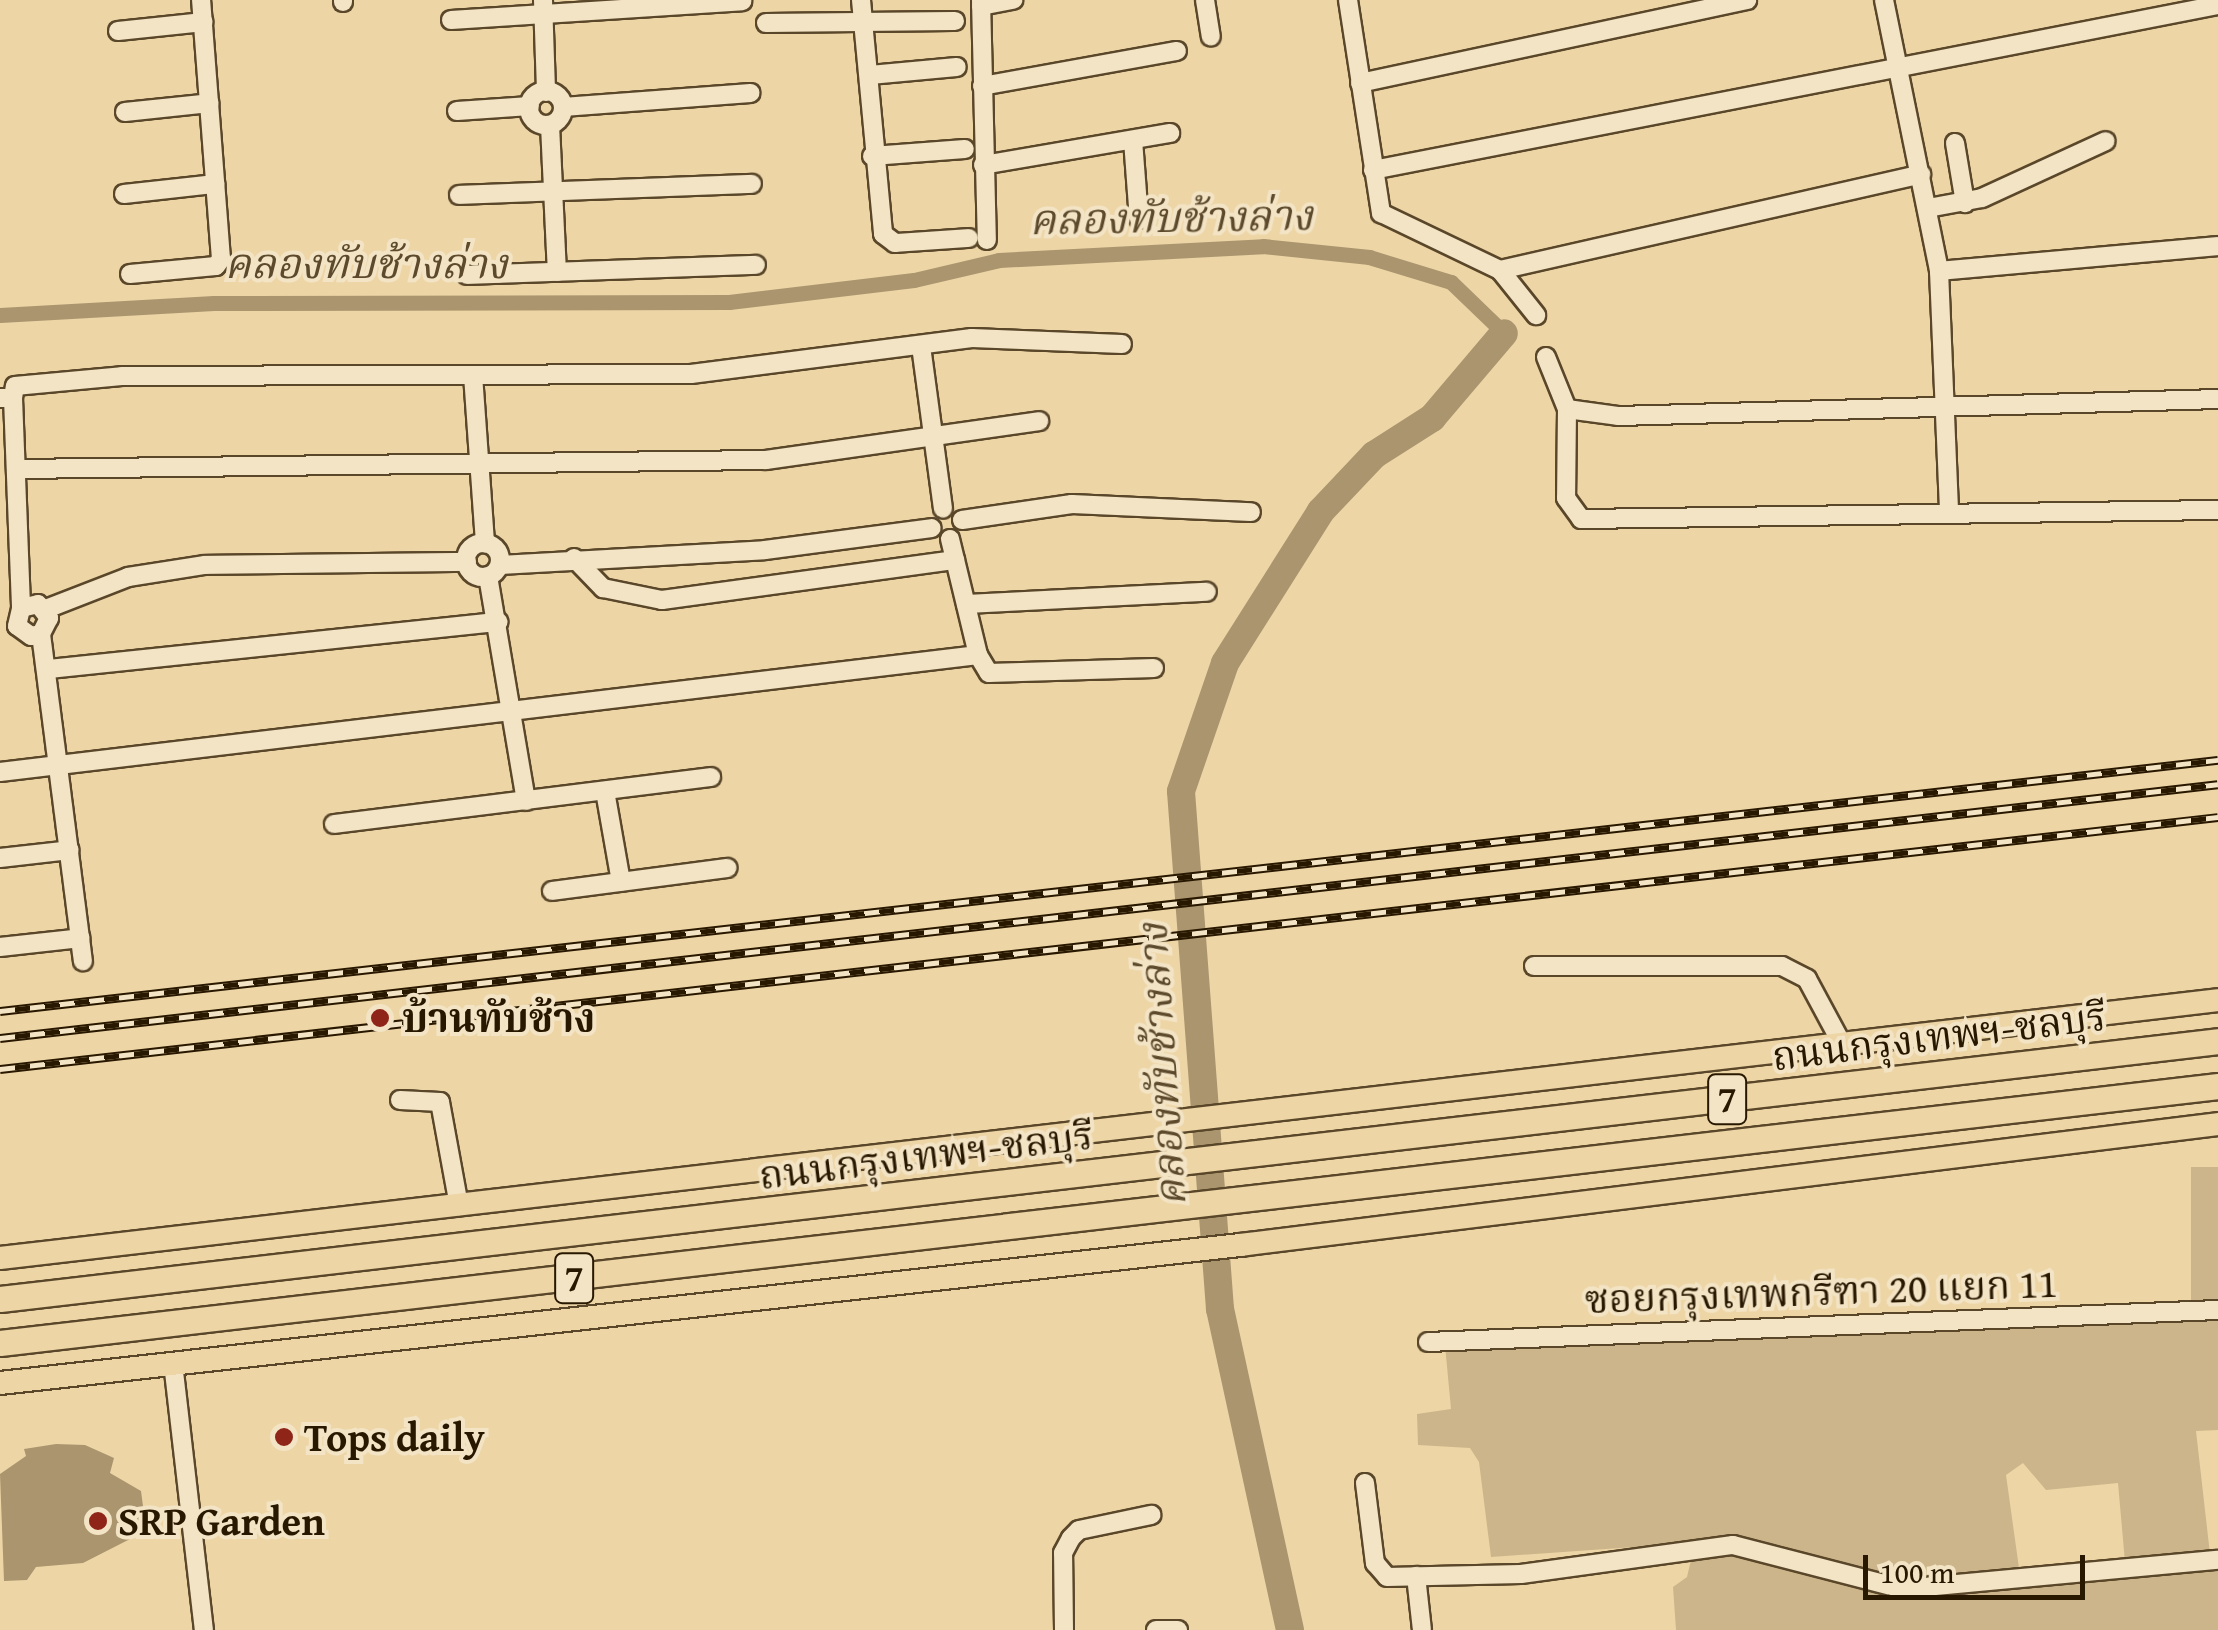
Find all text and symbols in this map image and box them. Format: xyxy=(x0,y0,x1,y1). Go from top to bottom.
water label: คลองทับช้างล่าง xyxy=(1029,189,1313,245)
water label: คลองทับช้างล่าง xyxy=(224,238,508,288)
water label: คลองทับช้างล่าง xyxy=(1126,922,1196,1208)
street label: ถนนกรุงเทพฯ-ชลบุรี xyxy=(1769,992,2109,1080)
place label: บ้านทับช้าง xyxy=(402,994,595,1042)
marker: บ้านทับช้าง xyxy=(367,1005,393,1031)
road number: 7 xyxy=(1707,1066,1747,1132)
street label: ถนนกรุงเทพฯ-ชลบุรี xyxy=(756,1111,1096,1199)
road number: 7 xyxy=(554,1245,594,1311)
street label: ซอยกรุงเทพกรีฑา 20 แยก 11 xyxy=(1584,1259,2058,1323)
place label: Tops daily xyxy=(304,1413,485,1461)
marker: Tops daily xyxy=(273,1426,295,1448)
place label: SRP Garden xyxy=(118,1497,325,1545)
marker: SRP Garden xyxy=(87,1510,109,1532)
scale bar xyxy=(1868,1535,2090,1597)
text: 100 m xyxy=(1880,1550,1954,1594)

